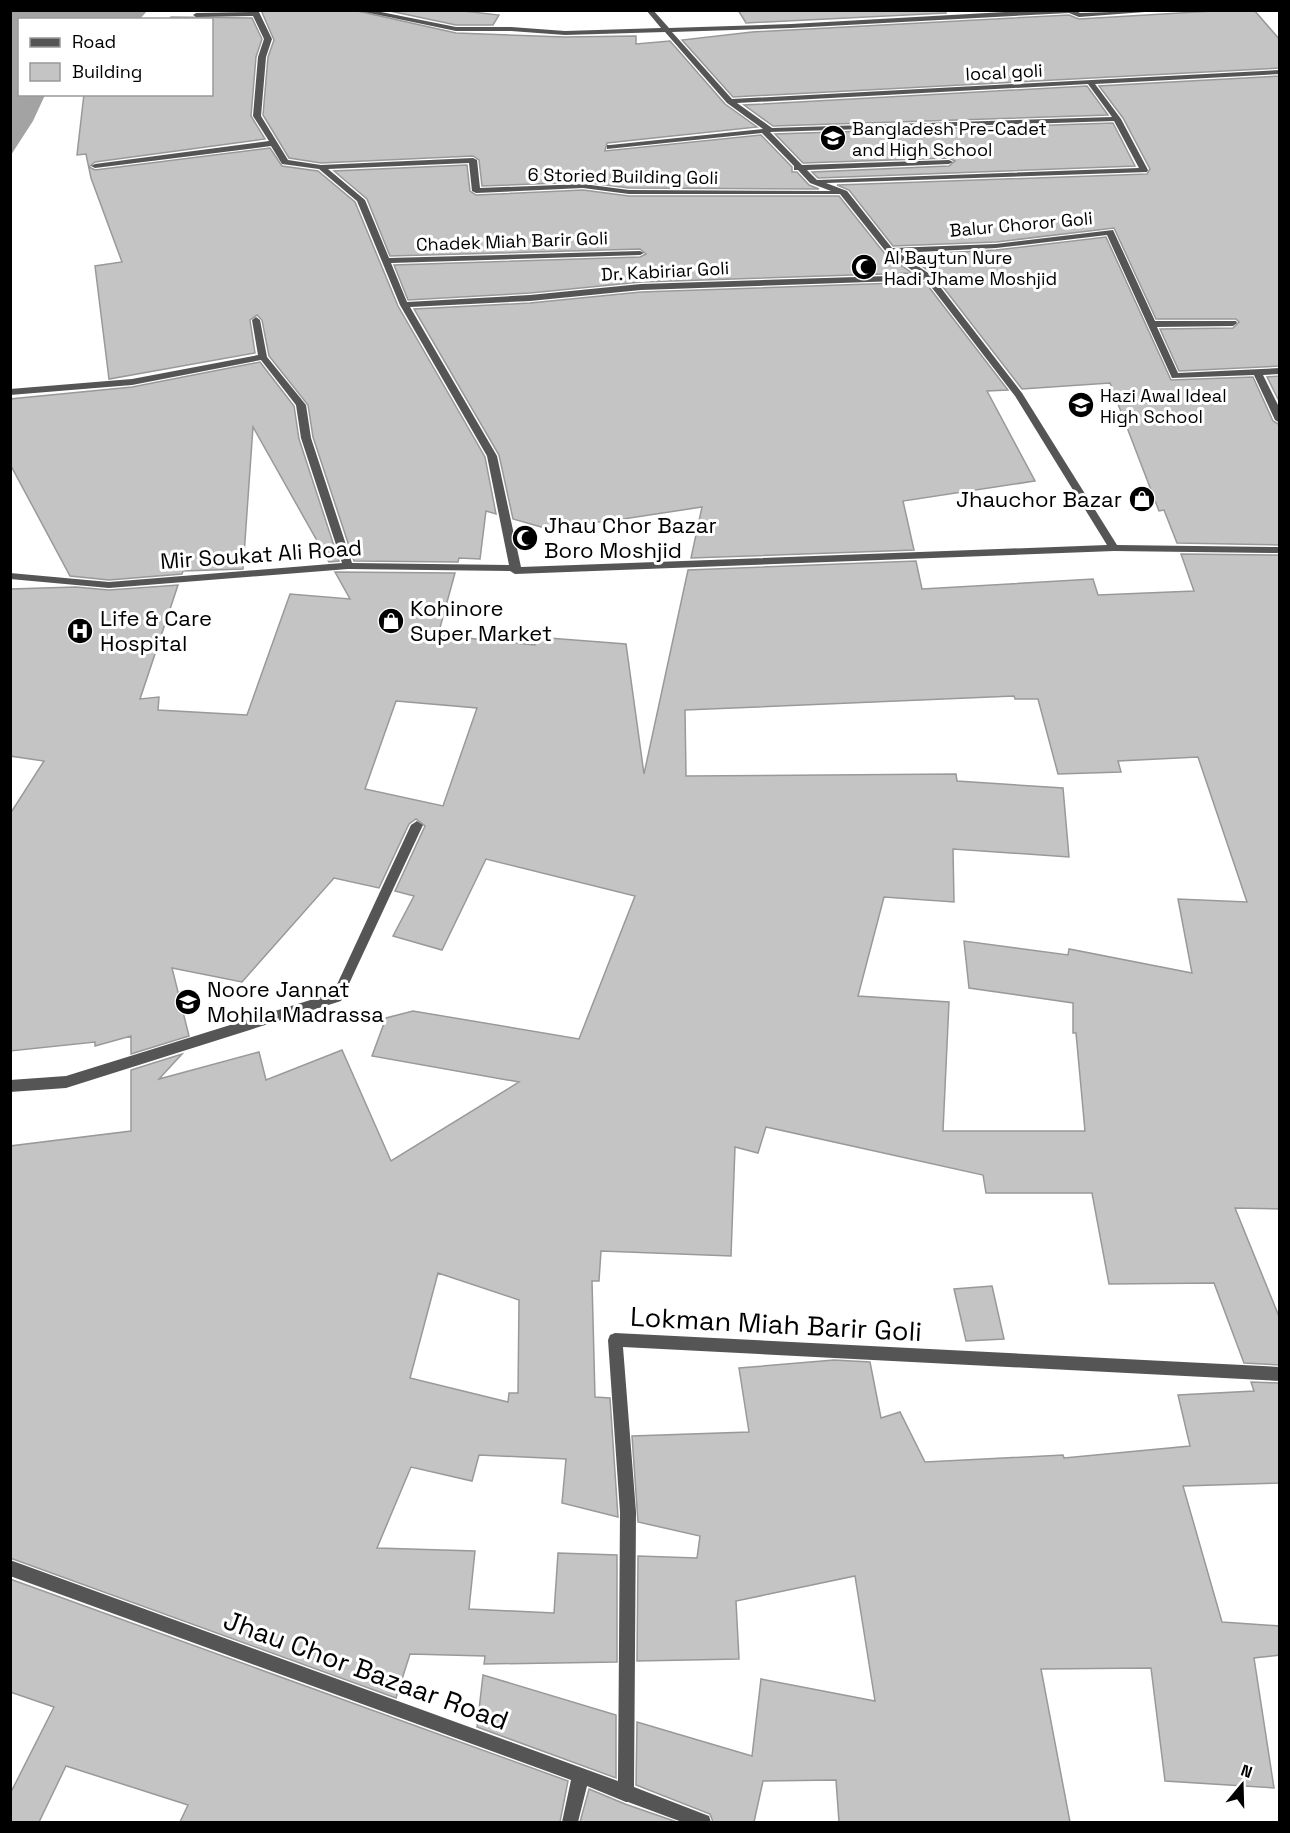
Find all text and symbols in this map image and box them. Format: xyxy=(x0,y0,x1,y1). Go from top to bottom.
legend xyxy=(18,18,213,96)
text: Road xyxy=(72,30,116,53)
street label: local goli xyxy=(965,58,1043,86)
text: Building xyxy=(72,60,142,83)
place label: Bangladesh Pre-Cadet and High School xyxy=(852,117,1047,161)
school or university icon: Bangladesh Pre-Cadet and High School xyxy=(818,123,848,153)
street label: 6 Storied Building Goli xyxy=(528,163,718,189)
street label: Balur Choror Goli xyxy=(948,206,1094,242)
street label: Chadek Miah Barir Goli xyxy=(416,226,608,256)
place label: Al Baytun Nure Hadi Jhame Moshjid xyxy=(884,246,1057,290)
mosque icon: Al Baytun Nure Hadi Jhame Moshjid xyxy=(849,252,879,282)
street label: Dr. Kabiriar Goli xyxy=(600,256,730,286)
place label: Hazi Awal Ideal High School xyxy=(1100,384,1227,428)
school or university icon: Hazi Awal Ideal High School xyxy=(1066,390,1096,420)
shop icon: Jhauchor Bazar xyxy=(1127,484,1157,514)
place label: Jhauchor Bazar xyxy=(956,485,1122,513)
place label: Jhau Chor Bazar Boro Moshjid xyxy=(544,511,717,564)
mosque icon: Jhau Chor Bazar Boro Moshjid xyxy=(510,523,540,553)
street label: Mir Soukat Ali Road xyxy=(159,533,363,575)
place label: Kohinore Super Market xyxy=(410,594,552,647)
place label: Life & Care Hospital xyxy=(100,604,212,657)
shop icon: Kohinore Super Market xyxy=(376,606,406,636)
hospital icon: Life & Care Hospital xyxy=(65,616,95,646)
place label: Noore Jannat Mohila Madrassa xyxy=(207,975,384,1028)
school or university icon: Noore Jannat Mohila Madrassa xyxy=(173,987,203,1017)
street label: Lokman Miah Barir Goli xyxy=(629,1299,923,1349)
street label: Jhau Chor Bazaar Road xyxy=(219,1602,513,1738)
north arrow xyxy=(1212,1755,1272,1815)
text: N xyxy=(1238,1760,1255,1783)

